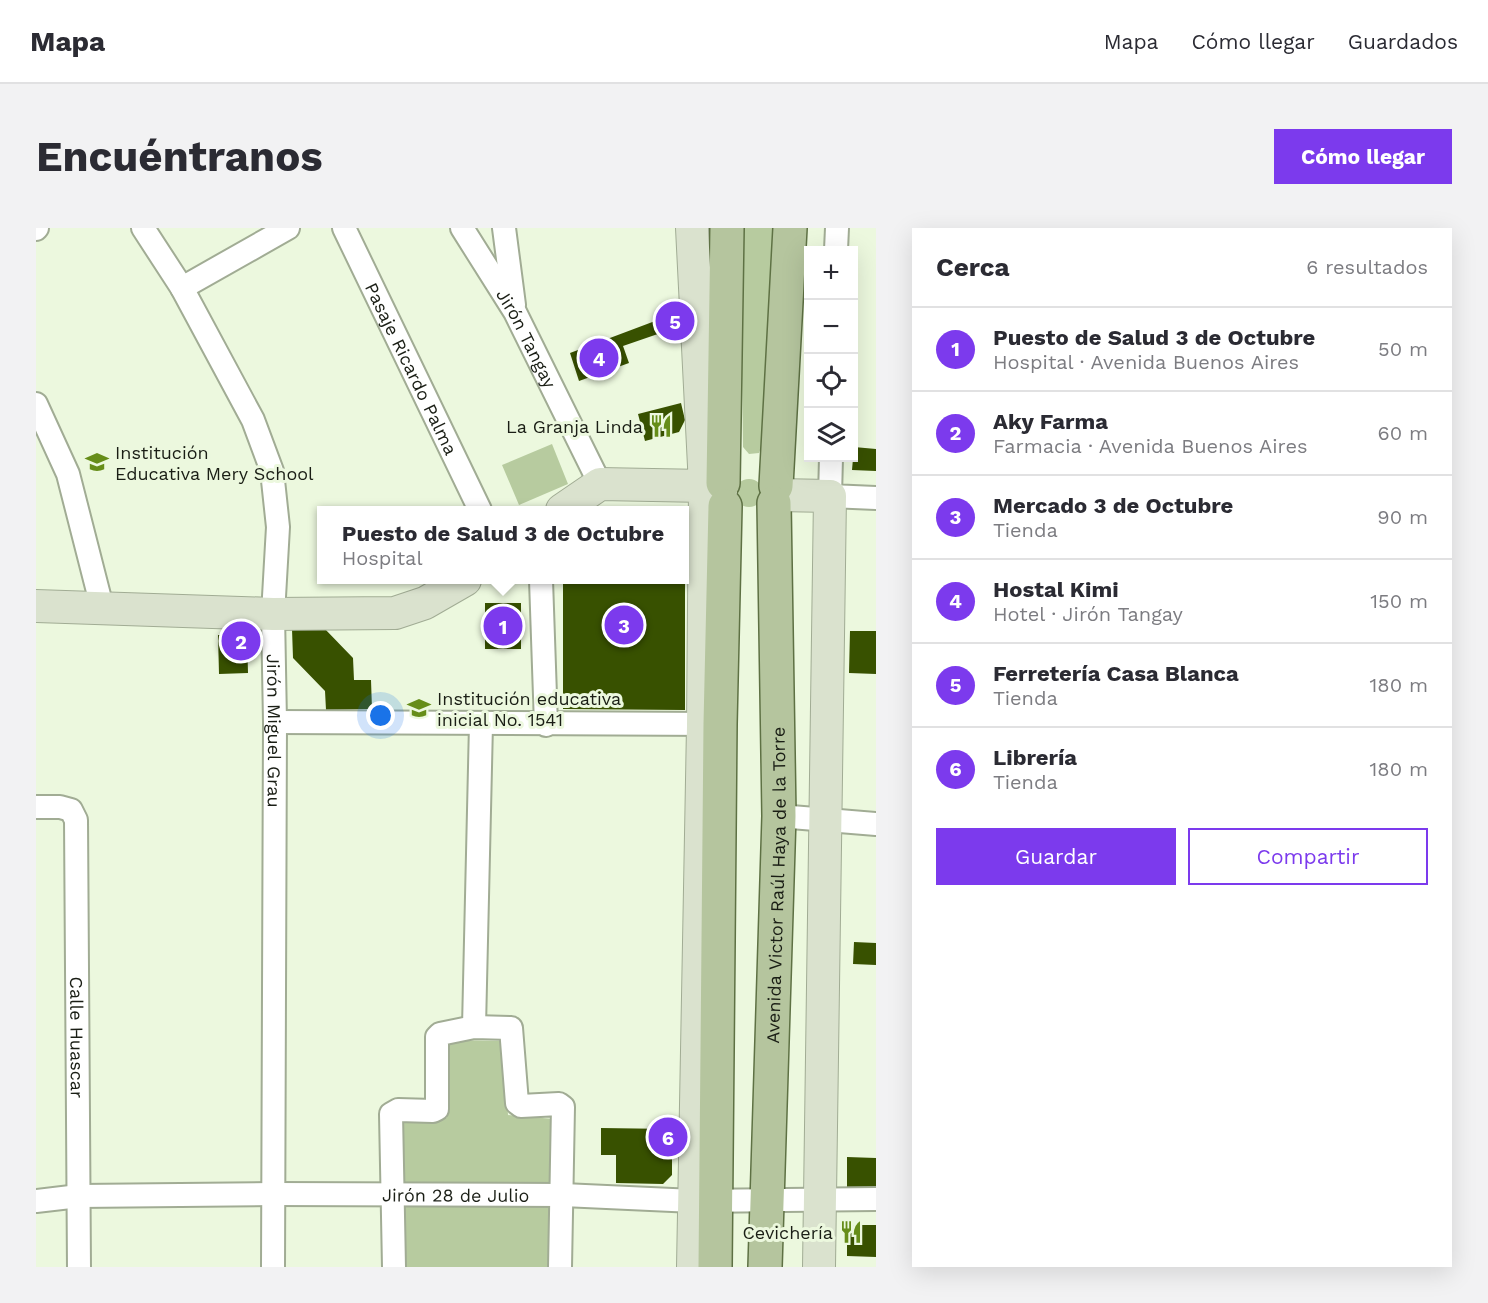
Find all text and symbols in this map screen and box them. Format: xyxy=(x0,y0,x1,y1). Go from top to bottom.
text: Mapa xyxy=(30,25,105,58)
text: Mapa xyxy=(1104,29,1158,54)
text: Cómo llegar xyxy=(1191,29,1315,54)
text: Guardados xyxy=(1348,29,1458,54)
button: Cómo llegar xyxy=(1274,129,1452,184)
text: Encuéntranos xyxy=(36,132,323,181)
map controls xyxy=(804,246,858,462)
button: + xyxy=(804,246,858,300)
text: Cerca xyxy=(936,252,1010,282)
text: 6 resultados xyxy=(1306,255,1428,279)
street label: Pasaje Ricardo Palma xyxy=(361,279,462,458)
street label: Jirón Tangay xyxy=(492,285,561,392)
pin: 5 xyxy=(656,298,694,344)
button: − xyxy=(804,300,858,354)
text: Puesto de Salud 3 de Octubre xyxy=(993,325,1315,350)
pin: 4 xyxy=(580,336,618,380)
text: 1 xyxy=(951,337,960,361)
text: 50 m xyxy=(1378,337,1428,361)
text: Hospital · Avenida Buenos Aires xyxy=(993,350,1299,374)
button: locate xyxy=(804,354,858,408)
button: layers xyxy=(804,408,858,462)
text: Aky Farma xyxy=(993,409,1108,434)
restaurant icon: La Granja Linda xyxy=(648,413,674,439)
place label: La Granja Linda xyxy=(506,416,643,437)
text: 2 xyxy=(950,421,961,445)
text: 60 m xyxy=(1378,421,1428,445)
text: Farmacia · Avenida Buenos Aires xyxy=(993,434,1308,458)
place label: Institución Educativa Mery School xyxy=(115,442,314,484)
school or university icon: Institución Educativa Mery School xyxy=(84,449,110,475)
text: Mercado 3 de Octubre xyxy=(993,493,1233,518)
text: 3 xyxy=(950,505,961,529)
text: 90 m xyxy=(1377,505,1428,529)
popup xyxy=(317,506,689,584)
text: Tienda xyxy=(993,518,1058,542)
text: Puesto de Salud 3 de Octubre xyxy=(342,521,664,546)
text: Hospital xyxy=(342,546,423,570)
text: Hostal Kimi xyxy=(993,577,1119,602)
text: 4 xyxy=(949,589,962,613)
text: 150 m xyxy=(1370,589,1428,613)
pin: 3 xyxy=(604,602,644,648)
text: Hotel · Jirón Tangay xyxy=(993,602,1183,626)
pin: 1 xyxy=(484,604,522,648)
pin: 2 xyxy=(222,618,260,664)
street label: Jirón Miguel Grau xyxy=(263,654,286,808)
text: Ferretería Casa Blanca xyxy=(993,661,1239,686)
text: 5 xyxy=(950,673,961,697)
text: 180 m xyxy=(1370,673,1428,697)
text: Tienda xyxy=(993,686,1058,710)
place label: Institución educativa inicial No. 1541 xyxy=(437,688,621,730)
school or university icon: Institución educativa inicial No. 1541 xyxy=(406,695,432,721)
your location xyxy=(366,701,395,730)
street label: Avenida Victor Raúl Haya de la Torre xyxy=(761,727,790,1044)
text: Librería xyxy=(993,745,1077,770)
text: 6 xyxy=(949,757,962,781)
text: 180 m xyxy=(1370,757,1428,781)
text: Tienda xyxy=(993,770,1058,794)
button: Guardar xyxy=(936,828,1176,885)
button: Compartir xyxy=(1188,828,1428,885)
street label: Calle Huascar xyxy=(67,977,88,1098)
pin: 6 xyxy=(648,1114,688,1160)
street label: Jirón 28 de Julio xyxy=(382,1184,529,1205)
restaurant icon: Cevichería xyxy=(838,1219,864,1245)
place label: Cevichería xyxy=(742,1222,833,1243)

